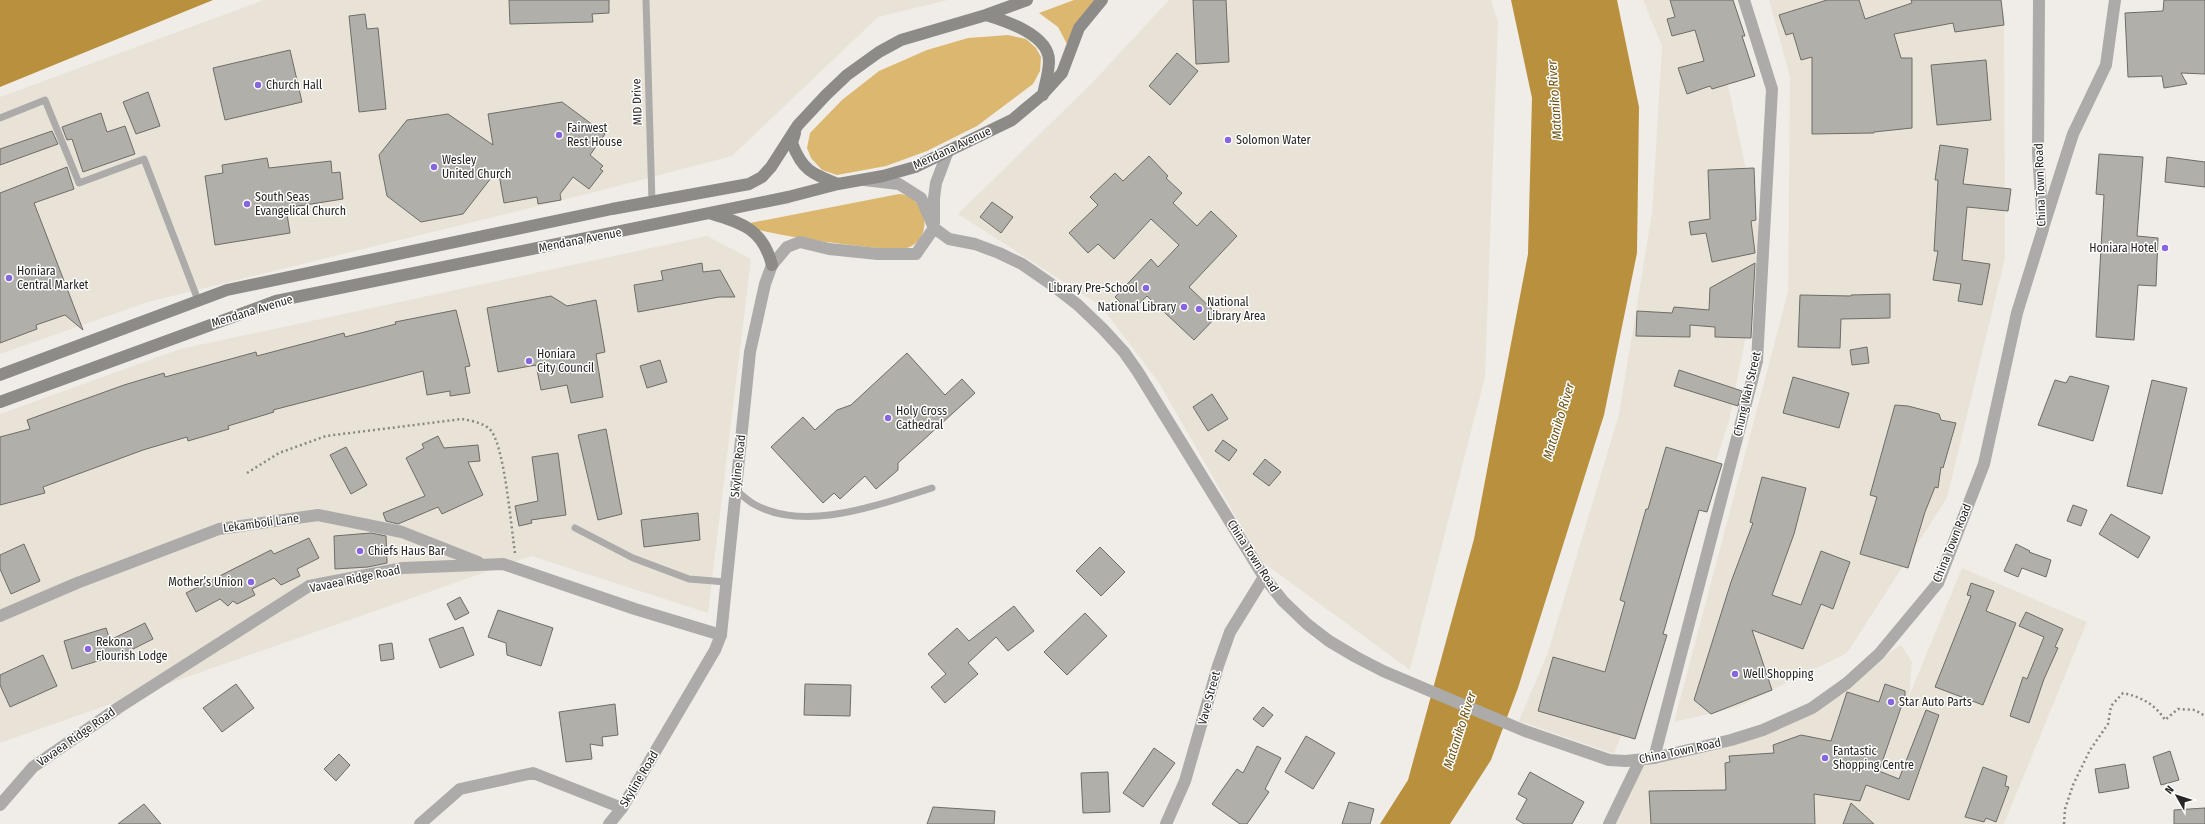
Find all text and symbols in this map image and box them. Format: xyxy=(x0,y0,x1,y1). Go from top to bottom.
water label: Mataniko River xyxy=(1544,59,1565,140)
place label: Church Hall xyxy=(266,78,322,92)
street label: MID Drive xyxy=(629,78,645,126)
marker: Church Hall xyxy=(253,80,263,90)
place label: Fairwest Rest House xyxy=(567,121,622,149)
street label: Mendana Avenue xyxy=(911,124,993,172)
marker: Fairwest Rest House xyxy=(554,130,564,140)
place label: Solomon Water xyxy=(1236,133,1312,147)
marker: Solomon Water xyxy=(1223,135,1233,145)
street label: China Town Road xyxy=(2032,143,2048,227)
place label: Wesley United Church xyxy=(442,153,511,181)
marker: Wesley United Church xyxy=(429,162,439,172)
place label: South Seas Evangelical Church xyxy=(255,190,346,218)
marker: South Seas Evangelical Church xyxy=(242,199,252,209)
street label: Mendana Avenue xyxy=(537,225,623,255)
place label: Honiara Hotel xyxy=(2089,241,2157,255)
marker: Honiara Hotel xyxy=(2160,243,2170,253)
place label: Honiara Central Market xyxy=(17,264,89,292)
marker: Honiara Central Market xyxy=(4,273,14,283)
place label: Library Pre-School xyxy=(1048,281,1138,295)
marker: Library Pre-School xyxy=(1141,283,1151,293)
street label: Mendana Avenue xyxy=(210,292,294,330)
place label: National Library Area xyxy=(1207,295,1266,323)
place label: National Library xyxy=(1098,300,1177,314)
marker: National Library xyxy=(1179,302,1189,312)
marker: National Library Area xyxy=(1194,304,1204,314)
place label: Honiara City Council xyxy=(537,347,594,375)
street label: Chung Wah Street xyxy=(1730,350,1764,438)
marker: Honiara City Council xyxy=(524,356,534,366)
water label: Mataniko River xyxy=(1540,380,1577,461)
place label: Holy Cross Cathedral xyxy=(896,404,947,432)
marker: Holy Cross Cathedral xyxy=(883,413,893,423)
street label: Skyline Road xyxy=(728,434,748,498)
street label: China Town Road xyxy=(1930,502,1974,584)
street label: Lekamboli Lane xyxy=(222,511,300,535)
street label: China Town Road xyxy=(1224,517,1282,595)
place label: Chiefs Haus Bar xyxy=(368,544,446,558)
marker: Chiefs Haus Bar xyxy=(355,546,365,556)
street label: Vavaea Ridge Road xyxy=(309,563,401,595)
place label: Mother’s Union xyxy=(168,575,243,589)
marker: Mother’s Union xyxy=(246,577,256,587)
place label: Rekona Flourish Lodge xyxy=(96,635,168,663)
marker: Rekona Flourish Lodge xyxy=(83,644,93,654)
place label: Well Shopping xyxy=(1743,667,1814,681)
marker: Well Shopping xyxy=(1730,669,1740,679)
street label: Vave Street xyxy=(1195,670,1223,726)
water label: Mataniko River xyxy=(1440,689,1479,770)
place label: Star Auto Parts xyxy=(1899,695,1972,709)
marker: Star Auto Parts xyxy=(1886,697,1896,707)
street label: Vavaea Ridge Road xyxy=(34,705,118,769)
street label: China Town Road xyxy=(1638,735,1722,767)
place label: Fantastic Shopping Centre xyxy=(1833,744,1914,772)
street label: Skyline Road xyxy=(617,748,661,810)
marker: Fantastic Shopping Centre xyxy=(1820,753,1830,763)
north arrow xyxy=(2157,776,2197,816)
text: N xyxy=(2162,783,2177,797)

